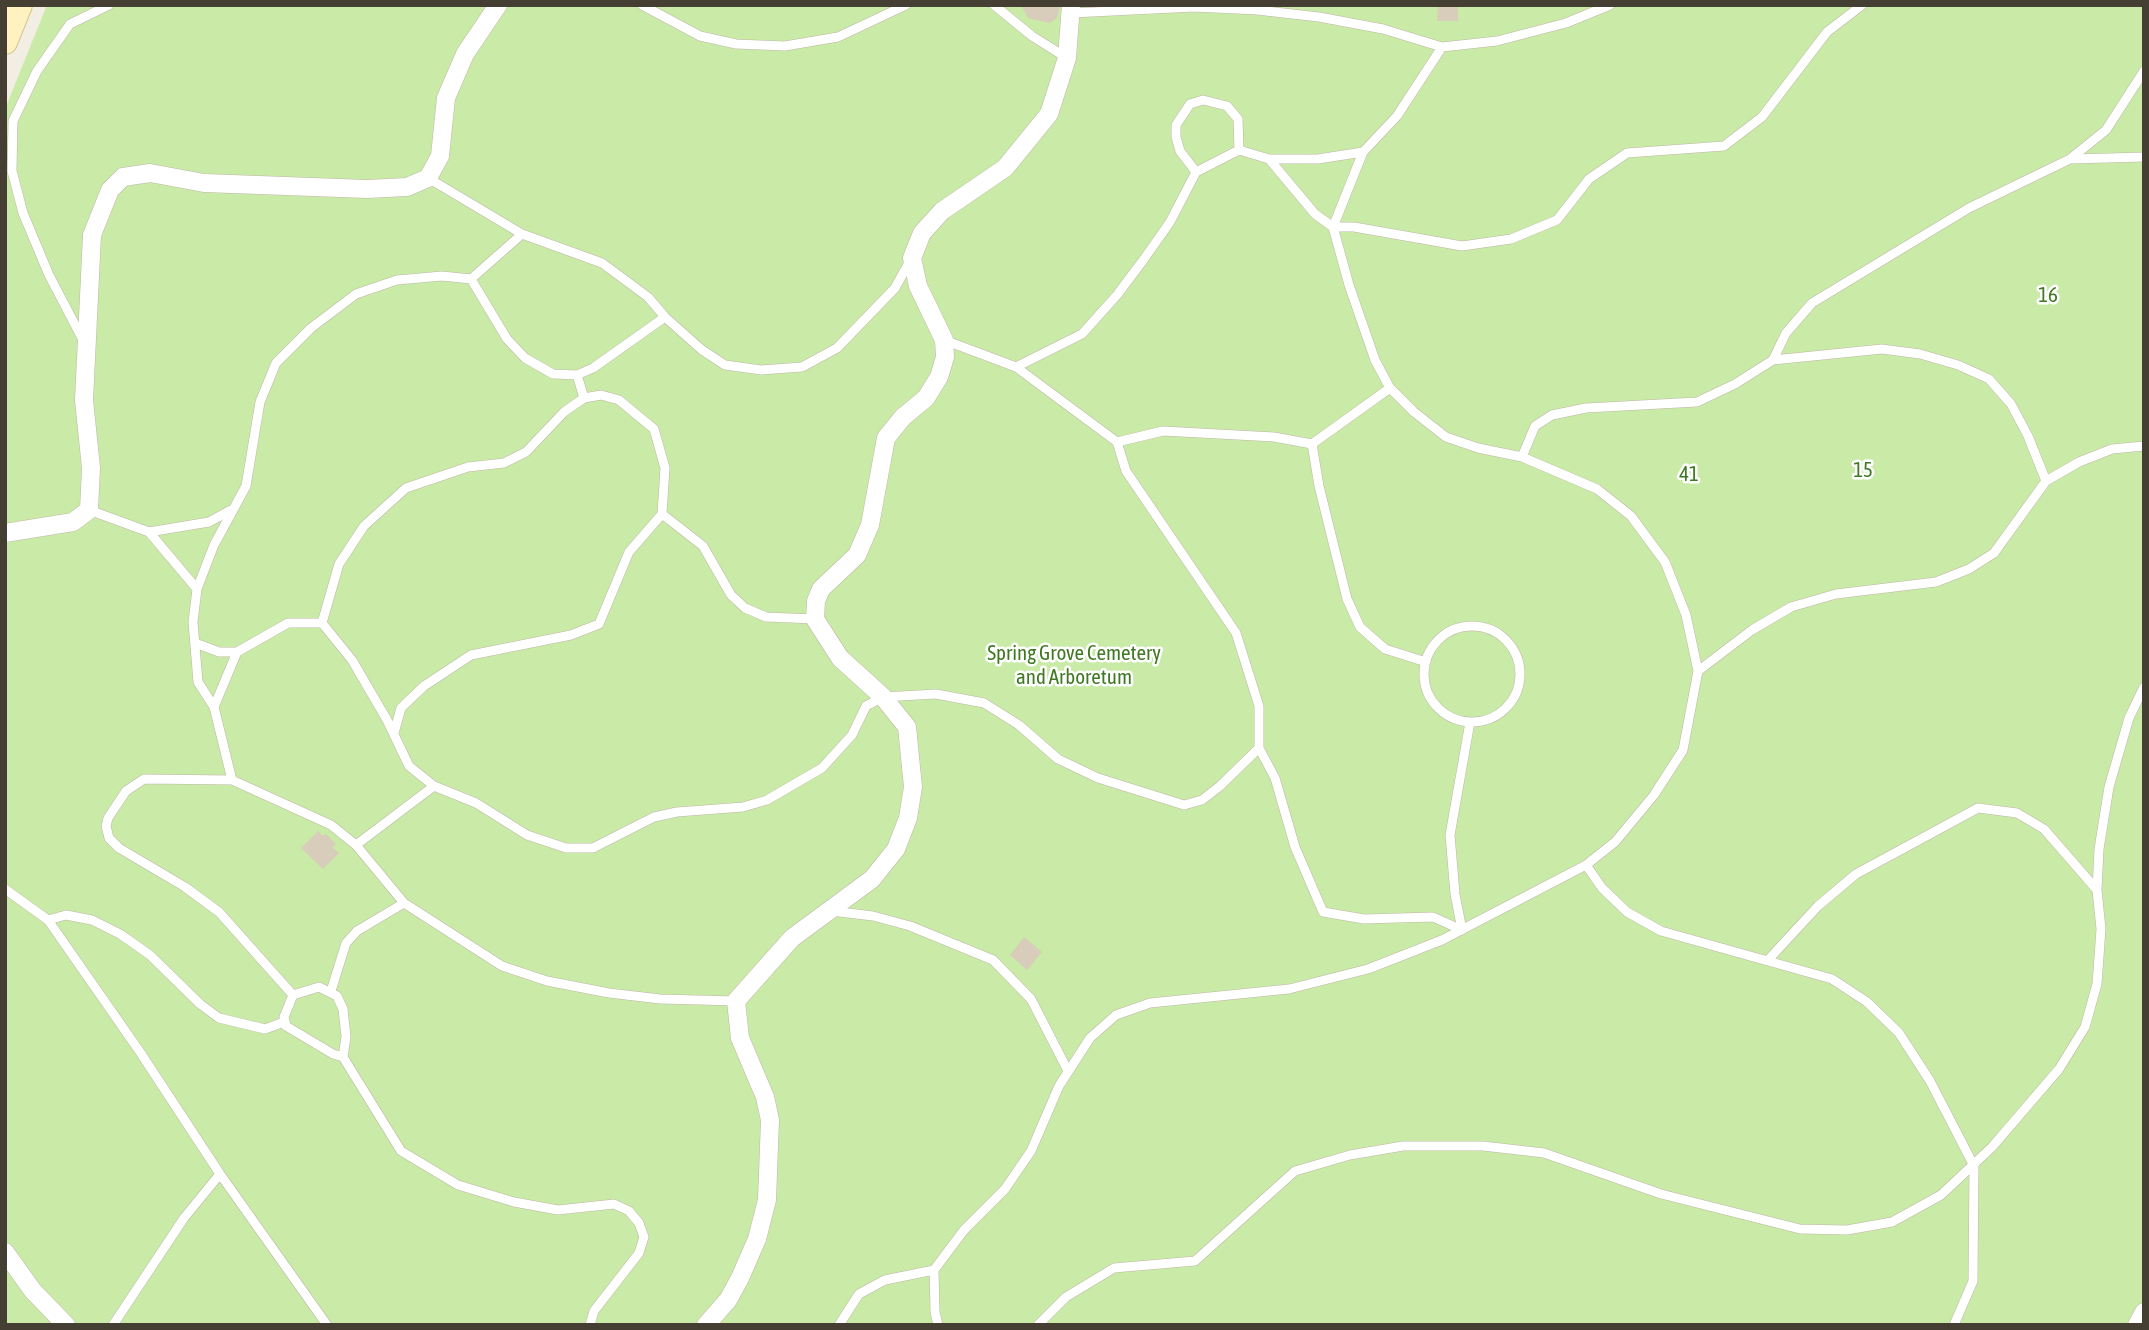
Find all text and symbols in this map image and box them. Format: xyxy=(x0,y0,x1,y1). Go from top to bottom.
park label: 16 xyxy=(2038,282,2058,308)
park label: 15 xyxy=(1853,457,1873,483)
park label: 41 xyxy=(1679,461,1699,487)
park label: Spring Grove Cemetery and Arboretum xyxy=(987,640,1161,690)

